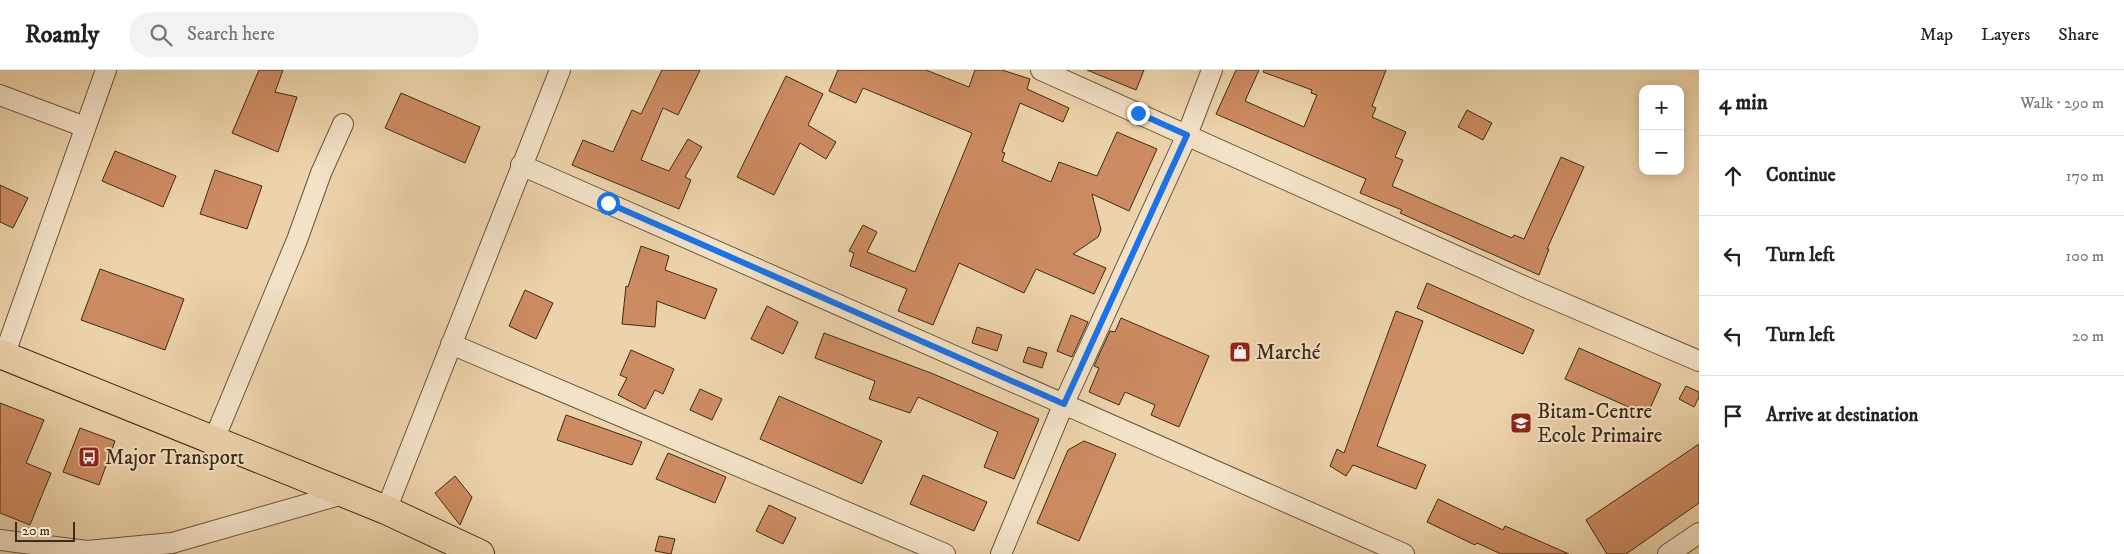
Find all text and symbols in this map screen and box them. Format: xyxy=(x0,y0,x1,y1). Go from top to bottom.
search box xyxy=(129,12,479,57)
text: Roamly xyxy=(25,20,99,50)
icon: search xyxy=(147,21,175,49)
text: Search here xyxy=(187,23,275,46)
text: Map xyxy=(1920,24,1953,46)
text: Layers xyxy=(1981,24,2030,46)
text: Share xyxy=(2058,24,2099,46)
map controls xyxy=(1639,85,1684,175)
button: + xyxy=(1639,85,1684,130)
text: 4 min xyxy=(1719,90,1768,116)
text: Walk · 290 m xyxy=(2020,93,2104,113)
route end xyxy=(1127,102,1150,125)
button: − xyxy=(1639,130,1684,175)
icon: ahead xyxy=(1719,162,1747,190)
text: Continue xyxy=(1766,164,1836,187)
text: 170 m xyxy=(2066,166,2104,186)
route start xyxy=(597,192,620,215)
icon: left xyxy=(1719,242,1747,270)
text: Turn left xyxy=(1766,244,1835,267)
text: 100 m xyxy=(2066,246,2104,266)
icon: left xyxy=(1719,322,1747,350)
text: Turn left xyxy=(1766,324,1835,347)
text: 20 m xyxy=(2072,326,2104,346)
shop icon: Marché xyxy=(1228,340,1252,364)
place label: Marché xyxy=(1256,340,1321,366)
place label: Bitam-Centre Ecole Primaire xyxy=(1537,399,1663,449)
icon: arrive xyxy=(1719,402,1747,430)
text: Arrive at destination xyxy=(1766,404,1918,427)
school or university icon: Bitam-Centre Ecole Primaire xyxy=(1509,411,1533,435)
bus stop icon: Major Transport xyxy=(77,445,101,469)
place label: Major Transport xyxy=(105,445,245,471)
scale bar xyxy=(15,519,75,542)
text: 20 m xyxy=(22,522,50,540)

